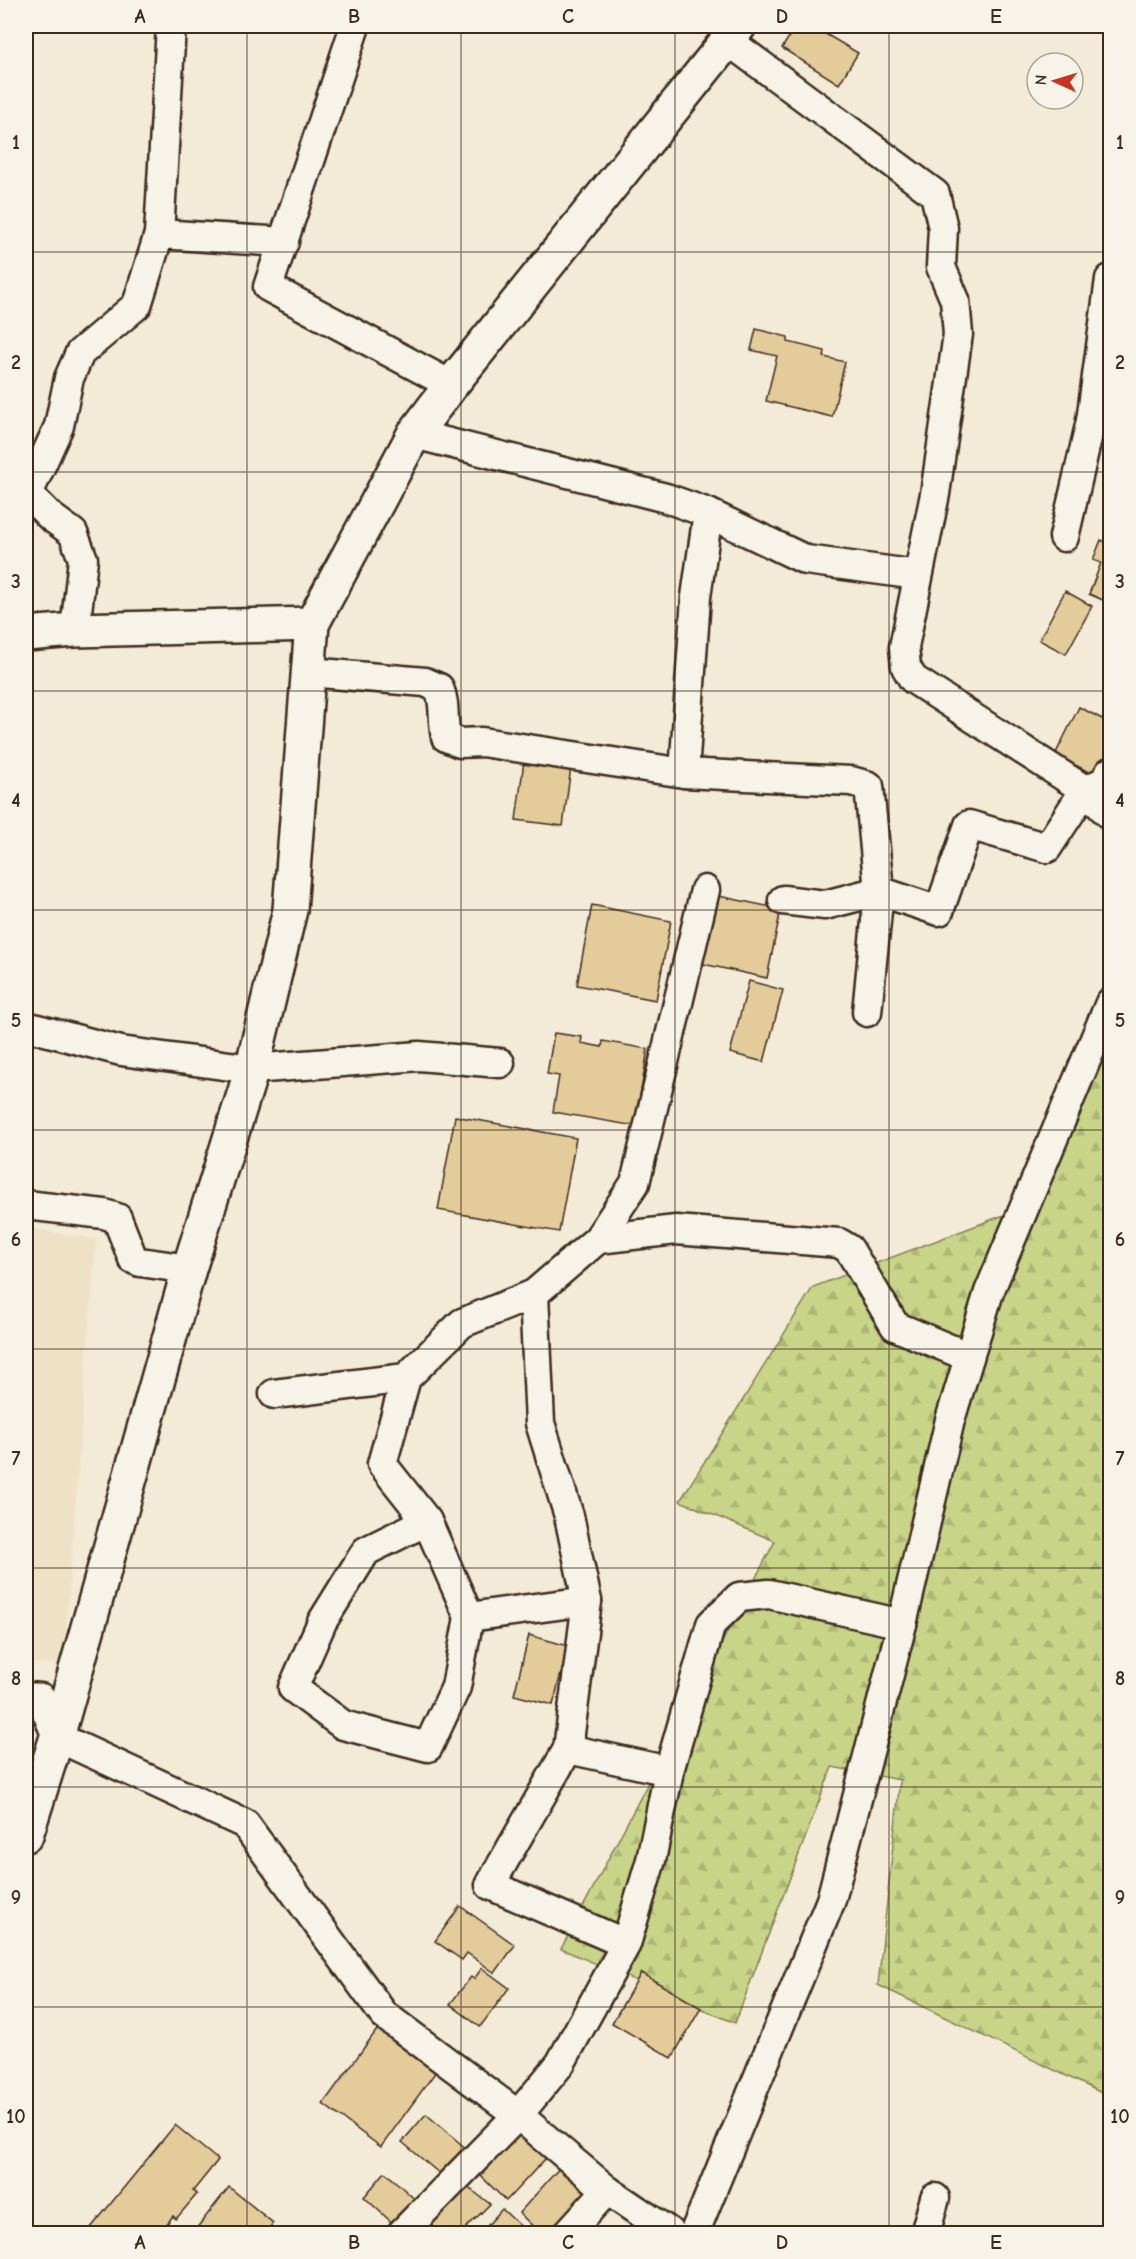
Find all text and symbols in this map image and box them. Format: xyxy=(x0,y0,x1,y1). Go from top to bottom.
text: A xyxy=(134,5,146,28)
text: B xyxy=(348,5,360,28)
text: C xyxy=(562,5,574,28)
text: D xyxy=(776,5,788,28)
text: E xyxy=(990,5,1002,28)
north arrow xyxy=(1025,51,1085,111)
text: N xyxy=(1032,74,1050,86)
text: 1 xyxy=(12,131,20,154)
text: 1 xyxy=(1116,131,1124,154)
text: 2 xyxy=(11,351,21,374)
text: 2 xyxy=(1115,351,1125,374)
text: 3 xyxy=(11,570,21,593)
text: 3 xyxy=(1115,570,1125,593)
text: 4 xyxy=(11,789,21,812)
text: 4 xyxy=(1115,789,1125,812)
text: 5 xyxy=(11,1009,21,1032)
text: 5 xyxy=(1115,1009,1125,1032)
text: 6 xyxy=(11,1228,21,1251)
text: 6 xyxy=(1115,1228,1125,1251)
text: 7 xyxy=(12,1447,21,1470)
text: 7 xyxy=(1116,1447,1125,1470)
text: 8 xyxy=(11,1667,21,1690)
text: 8 xyxy=(1115,1667,1125,1690)
text: 9 xyxy=(11,1886,21,1909)
text: 9 xyxy=(1115,1886,1125,1909)
text: 10 xyxy=(6,2105,26,2128)
text: 10 xyxy=(1110,2105,1130,2128)
text: A xyxy=(134,2231,146,2254)
text: B xyxy=(348,2231,360,2254)
text: C xyxy=(562,2231,574,2254)
text: D xyxy=(776,2231,788,2254)
text: E xyxy=(990,2231,1002,2254)

